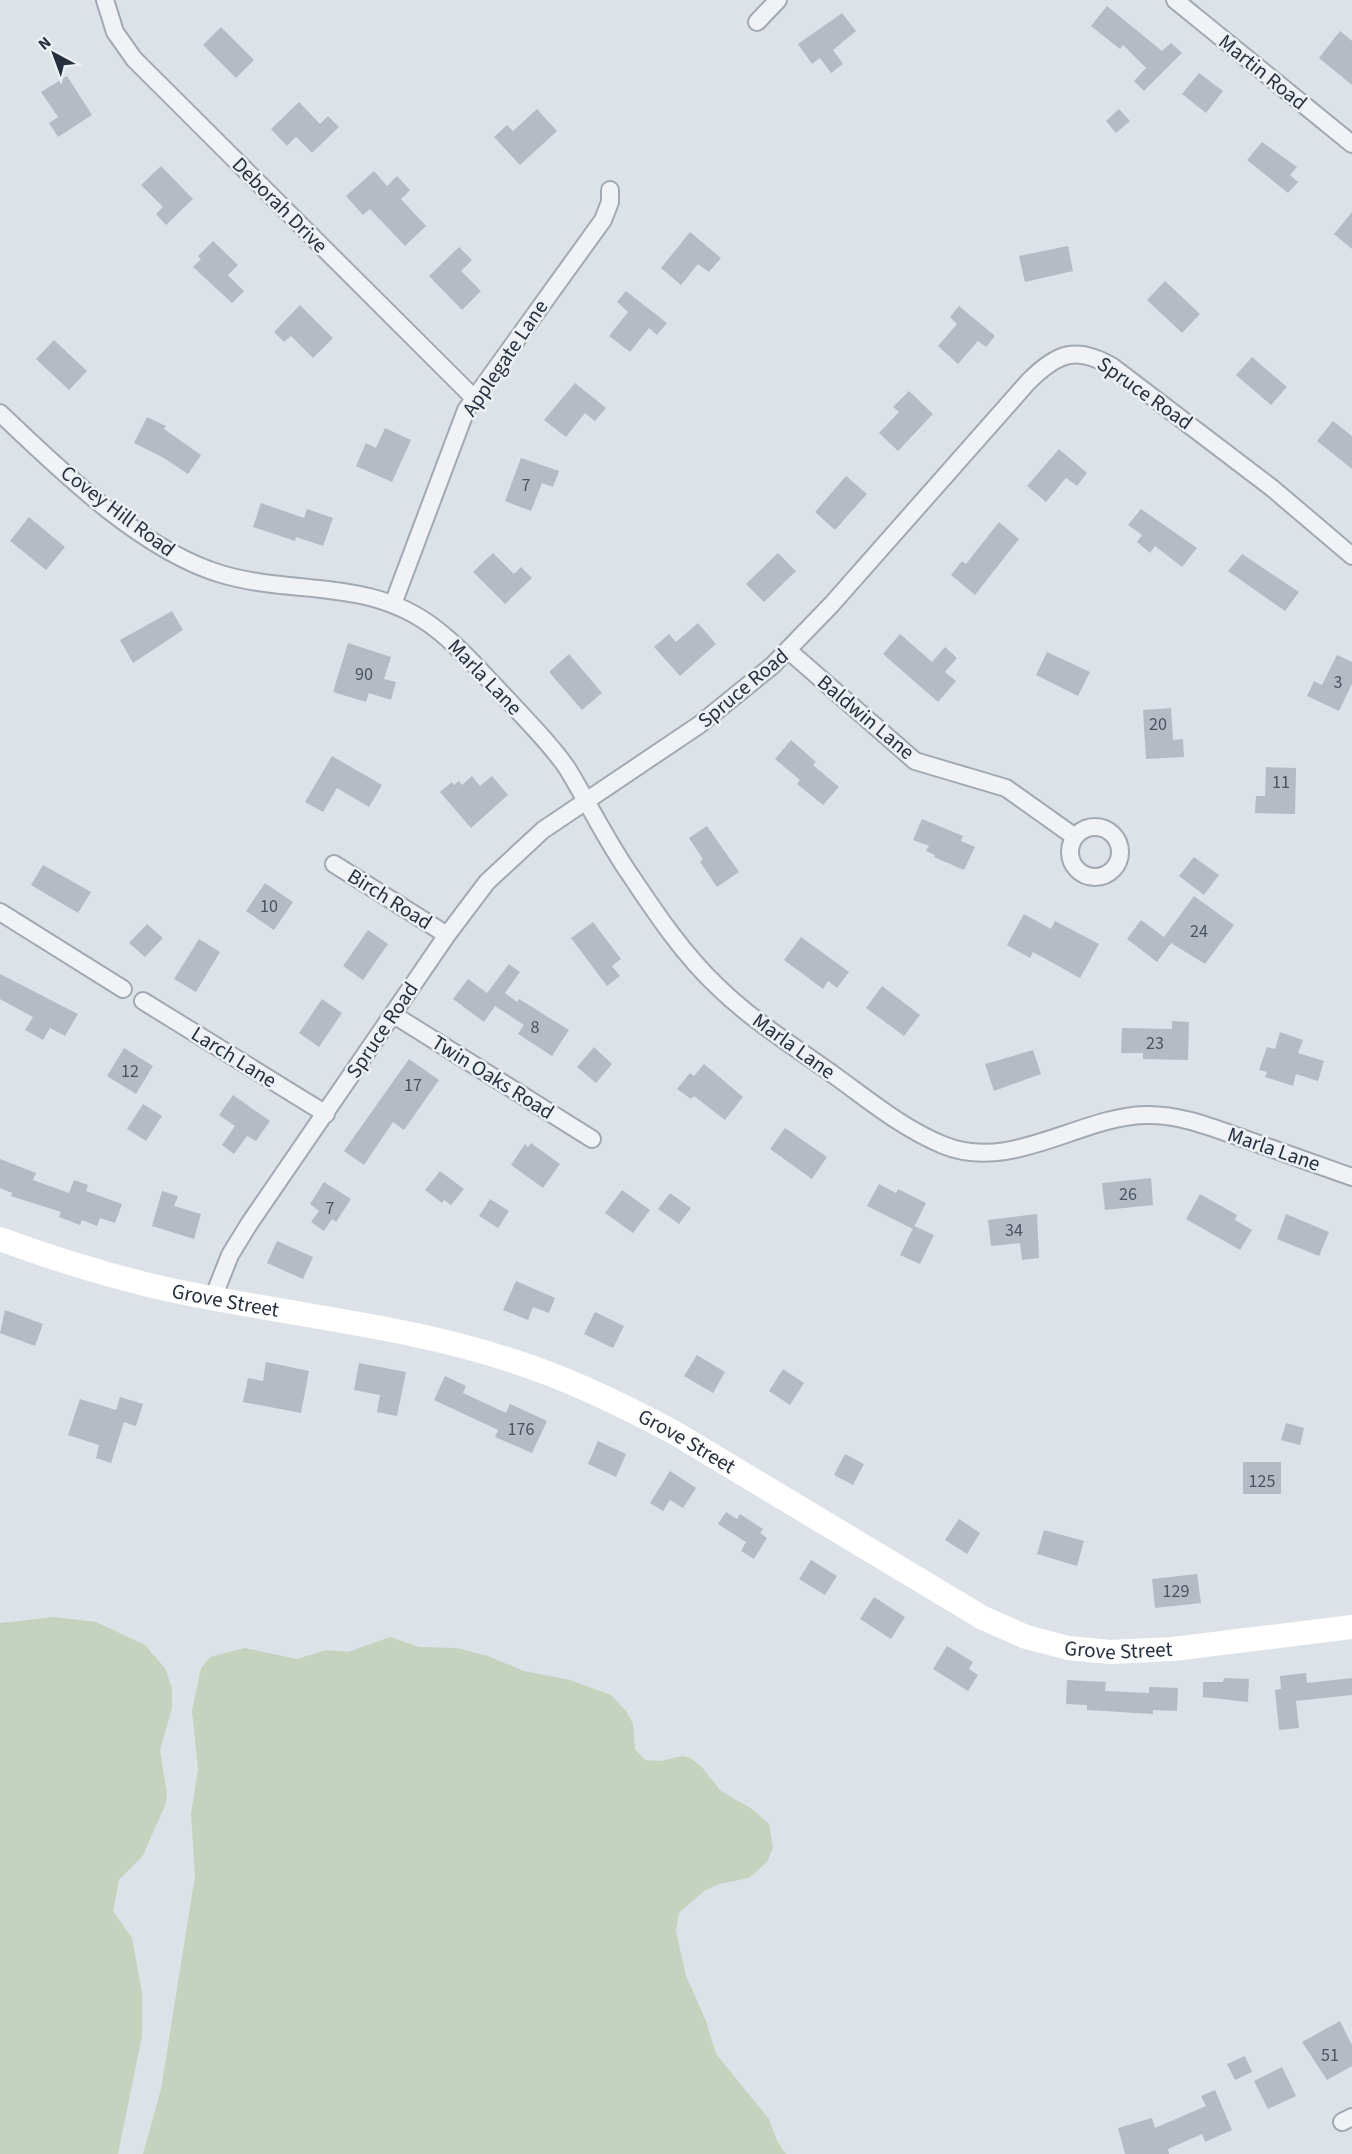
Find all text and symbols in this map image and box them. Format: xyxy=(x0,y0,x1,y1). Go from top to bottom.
north arrow xyxy=(24,24,84,84)
street label: Martin Road xyxy=(1212,27,1314,117)
text: N xyxy=(34,32,56,55)
street label: Deborah Drive xyxy=(225,150,335,260)
street label: Applegate Lane xyxy=(455,294,555,422)
street label: Spruce Road xyxy=(1091,349,1199,437)
street label: Covey Hill Road xyxy=(55,458,181,564)
house number: 7 xyxy=(522,473,531,498)
street label: Marla Lane xyxy=(441,632,529,722)
street label: Spruce Road xyxy=(691,641,795,735)
house number: 90 xyxy=(355,662,373,687)
street label: Baldwin Lane xyxy=(811,667,921,767)
house number: 3 xyxy=(1334,670,1343,695)
house number: 20 xyxy=(1149,712,1167,737)
house number: 11 xyxy=(1272,770,1290,795)
street label: Birch Road xyxy=(342,861,438,937)
house number: 10 xyxy=(260,894,278,919)
house number: 24 xyxy=(1190,919,1208,944)
street label: Spruce Road xyxy=(339,976,425,1084)
street label: Marla Lane xyxy=(746,1006,842,1086)
house number: 8 xyxy=(531,1015,540,1040)
street label: Larch Lane xyxy=(185,1019,283,1095)
street label: Twin Oaks Road xyxy=(426,1027,560,1127)
house number: 23 xyxy=(1146,1031,1164,1056)
house number: 12 xyxy=(121,1059,139,1084)
house number: 17 xyxy=(404,1073,422,1098)
street label: Marla Lane xyxy=(1224,1119,1324,1179)
house number: 26 xyxy=(1119,1182,1137,1207)
house number: 7 xyxy=(326,1196,335,1221)
house number: 34 xyxy=(1005,1218,1023,1243)
street label: Grove Street xyxy=(169,1276,281,1325)
street label: Grove Street xyxy=(633,1401,741,1481)
house number: 176 xyxy=(508,1417,534,1442)
house number: 125 xyxy=(1249,1469,1275,1494)
house number: 129 xyxy=(1163,1579,1189,1604)
street label: Grove Street xyxy=(1063,1633,1173,1667)
house number: 51 xyxy=(1321,2043,1339,2068)

